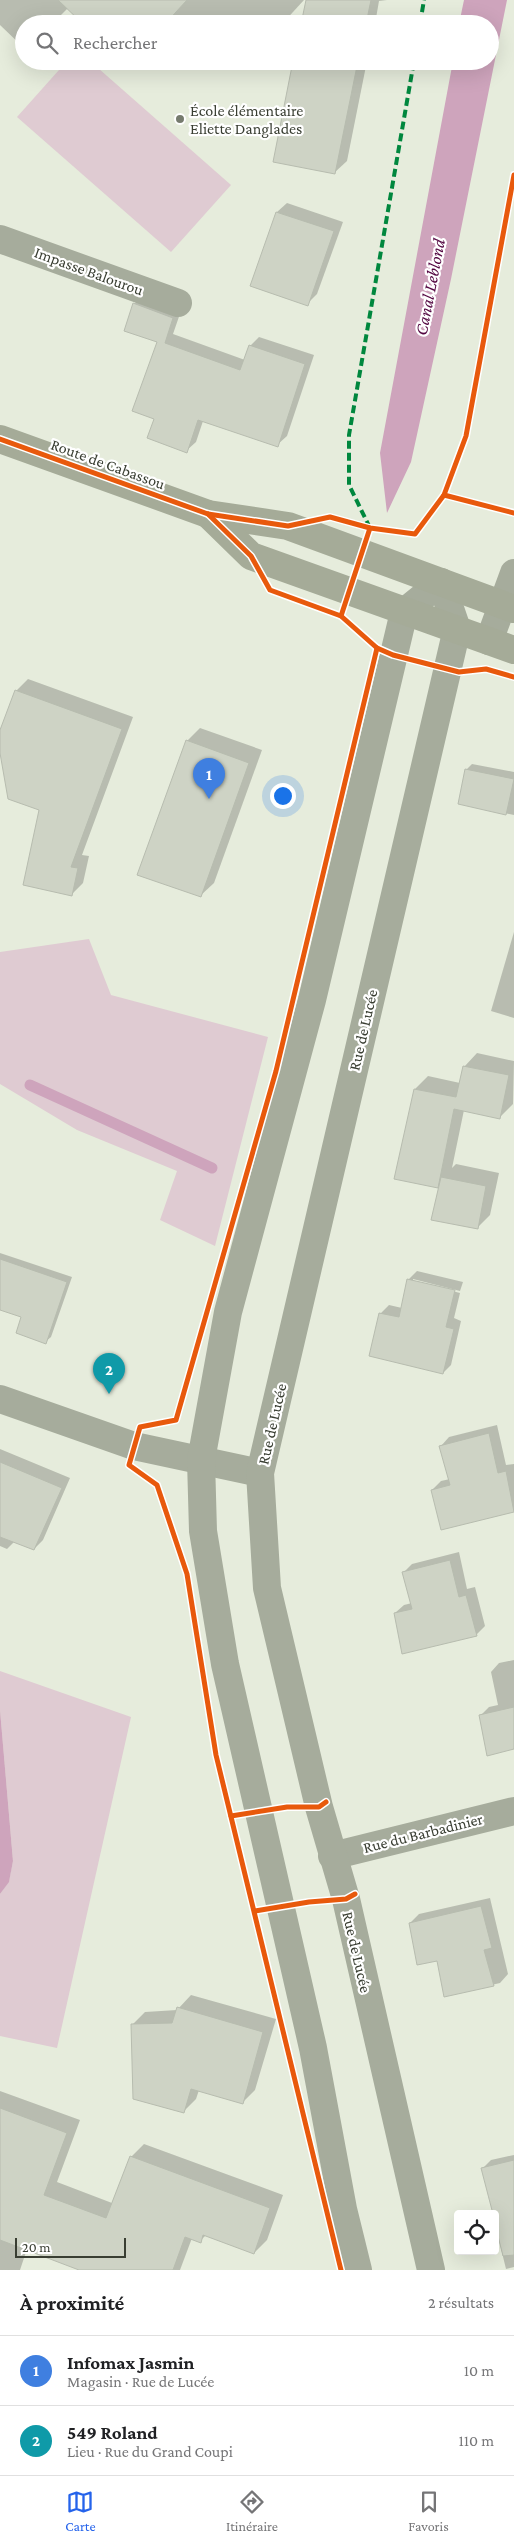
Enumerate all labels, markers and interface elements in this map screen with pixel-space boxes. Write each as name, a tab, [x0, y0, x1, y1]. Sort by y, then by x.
search box	[15, 15, 499, 70]
icon: search	[33, 29, 61, 57]
text: Rechercher	[73, 32, 157, 53]
place label: École élémentaire Eliette Danglades	[190, 102, 303, 138]
marker: École élémentaire Eliette Danglades	[174, 113, 186, 125]
water label: Canal Leblond	[411, 237, 449, 337]
street label: Impasse Balourou	[32, 243, 146, 300]
street label: Route de Cabassou	[49, 435, 168, 493]
pin: 1	[193, 758, 225, 799]
your location	[270, 783, 296, 809]
street label: Rue de Lucée	[345, 988, 381, 1072]
pin: 2	[93, 1353, 125, 1394]
street label: Rue de Lucée	[254, 1382, 290, 1466]
street label: Rue du Barbadinier	[361, 1810, 485, 1856]
street label: Rue de Lucée	[339, 1910, 375, 1994]
map controls	[454, 2210, 499, 2255]
button: locate	[454, 2210, 499, 2255]
scale bar	[15, 2235, 126, 2258]
text: 20 m	[22, 2239, 50, 2255]
text: À proximité	[20, 2291, 124, 2315]
text: 2 résultats	[428, 2294, 494, 2311]
text: Infomax Jasmin	[67, 2352, 195, 2373]
text: 1	[33, 2362, 39, 2379]
text: 10 m	[464, 2362, 494, 2379]
text: Magasin · Rue de Lucée	[67, 2373, 214, 2390]
text: 549 Roland	[67, 2422, 158, 2443]
text: 2	[32, 2432, 40, 2449]
text: 110 m	[458, 2432, 494, 2449]
text: Lieu · Rue du Grand Coupi	[67, 2443, 233, 2460]
tab: Carte	[65, 2488, 96, 2534]
tab: Itinéraire	[226, 2488, 278, 2534]
tab: Favoris	[408, 2488, 449, 2534]

